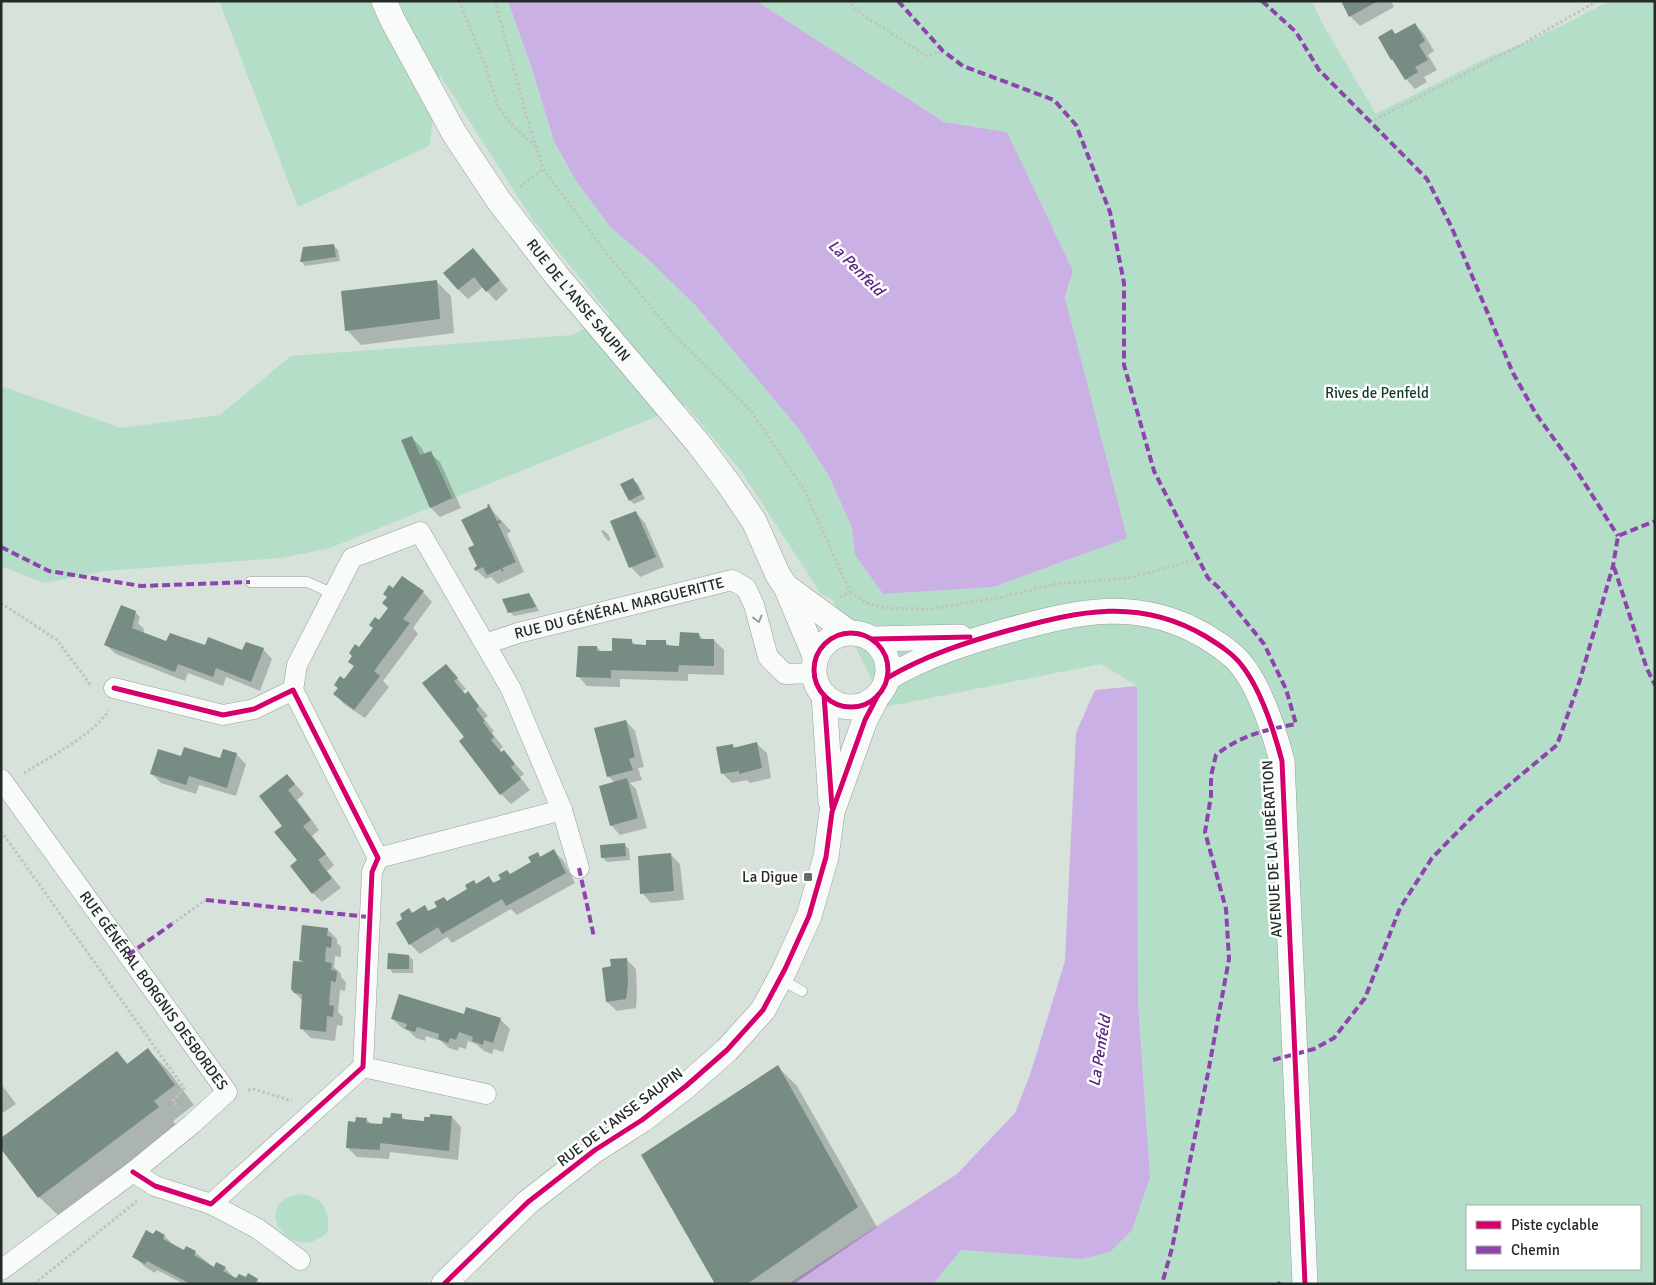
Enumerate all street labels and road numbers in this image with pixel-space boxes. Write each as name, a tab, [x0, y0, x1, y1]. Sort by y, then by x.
street label: RUE DE L'ANSE SAUPIN	[523, 235, 634, 365]
street label: RUE DU GÉNÉRAL MARGUERITTE	[513, 573, 726, 643]
street label: AVENUE DE LA LIBÉRATION	[1257, 760, 1286, 938]
street label: RUE GÉNÉRAL BORGNIS DESBORDES	[76, 888, 232, 1094]
street label: RUE DE L'ANSE SAUPIN	[554, 1064, 686, 1170]

